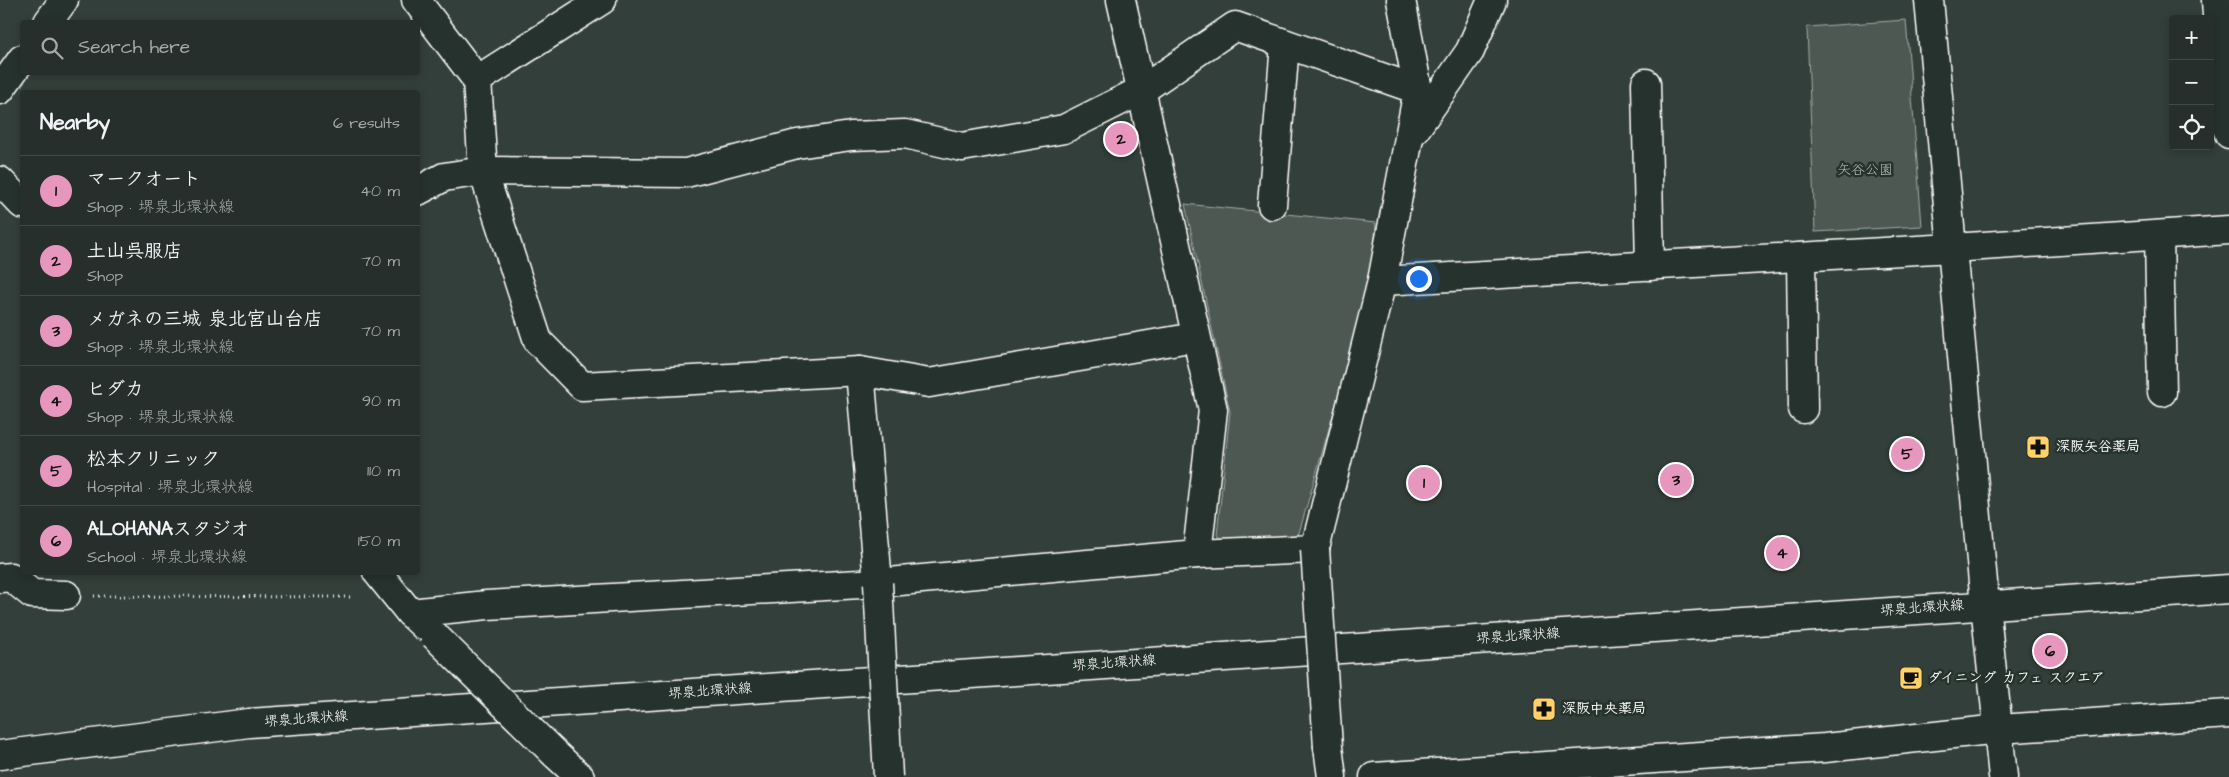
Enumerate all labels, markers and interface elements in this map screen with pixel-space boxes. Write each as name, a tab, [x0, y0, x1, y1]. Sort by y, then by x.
map controls	[2169, 15, 2214, 150]
button: +	[2169, 15, 2214, 60]
search box	[20, 20, 420, 75]
icon: search	[38, 34, 66, 62]
text: Search here	[78, 34, 190, 61]
button: −	[2169, 60, 2214, 105]
button: locate	[2169, 105, 2214, 150]
text: Nearby	[40, 108, 110, 137]
text: 6 results	[333, 112, 400, 134]
pin: 2	[1105, 120, 1137, 158]
park label: 矢谷公園	[1837, 160, 1893, 180]
text: マークオート	[87, 166, 201, 193]
text: 1	[55, 180, 57, 202]
text: 40 m	[360, 180, 400, 202]
text: Shop · 堺泉北環状線	[87, 196, 234, 218]
text: 土山呉服店	[87, 238, 182, 265]
text: 2	[51, 250, 61, 272]
text: 70 m	[361, 250, 400, 272]
text: Shop	[87, 265, 123, 287]
your location	[1406, 266, 1432, 292]
text: メガネの三城 泉北宮山台店	[87, 306, 323, 333]
text: 3	[52, 320, 60, 342]
text: 70 m	[361, 320, 400, 342]
text: Shop · 堺泉北環状線	[87, 336, 234, 358]
text: ヒダカ	[87, 376, 144, 403]
text: 4	[51, 390, 61, 412]
text: 90 m	[362, 390, 400, 412]
text: Shop · 堺泉北環状線	[87, 406, 234, 428]
pharmacy icon: 深阪矢谷薬局	[2025, 434, 2051, 460]
pin: 5	[1891, 435, 1923, 473]
place label: 深阪矢谷薬局	[2056, 437, 2140, 457]
text: 松本クリニック	[87, 446, 220, 473]
text: 5	[50, 460, 62, 482]
text: 110 m	[367, 460, 400, 482]
pin: 3	[1660, 461, 1692, 499]
pin: 1	[1408, 464, 1440, 502]
text: Hospital · 堺泉北環状線	[87, 476, 253, 498]
text: ALOHANAスタジオ	[87, 516, 249, 543]
text: 6	[51, 530, 61, 552]
text: 150 m	[358, 530, 400, 552]
pin: 4	[1766, 534, 1798, 572]
text: School · 堺泉北環状線	[87, 546, 247, 568]
street label: 堺泉北環状線	[1879, 595, 1965, 621]
street label: 堺泉北環状線	[1475, 623, 1561, 649]
pin: 6	[2034, 632, 2066, 670]
street label: 堺泉北環状線	[1071, 650, 1157, 676]
cafe icon: ダイニング カフェ スクエア	[1898, 665, 1924, 691]
place label: ダイニング カフェ スクエア	[1928, 668, 2105, 688]
street label: 堺泉北環状線	[667, 678, 753, 704]
pharmacy icon: 深阪中央薬局	[1531, 696, 1557, 722]
place label: 深阪中央薬局	[1562, 699, 1646, 719]
street label: 堺泉北環状線	[263, 706, 349, 732]

